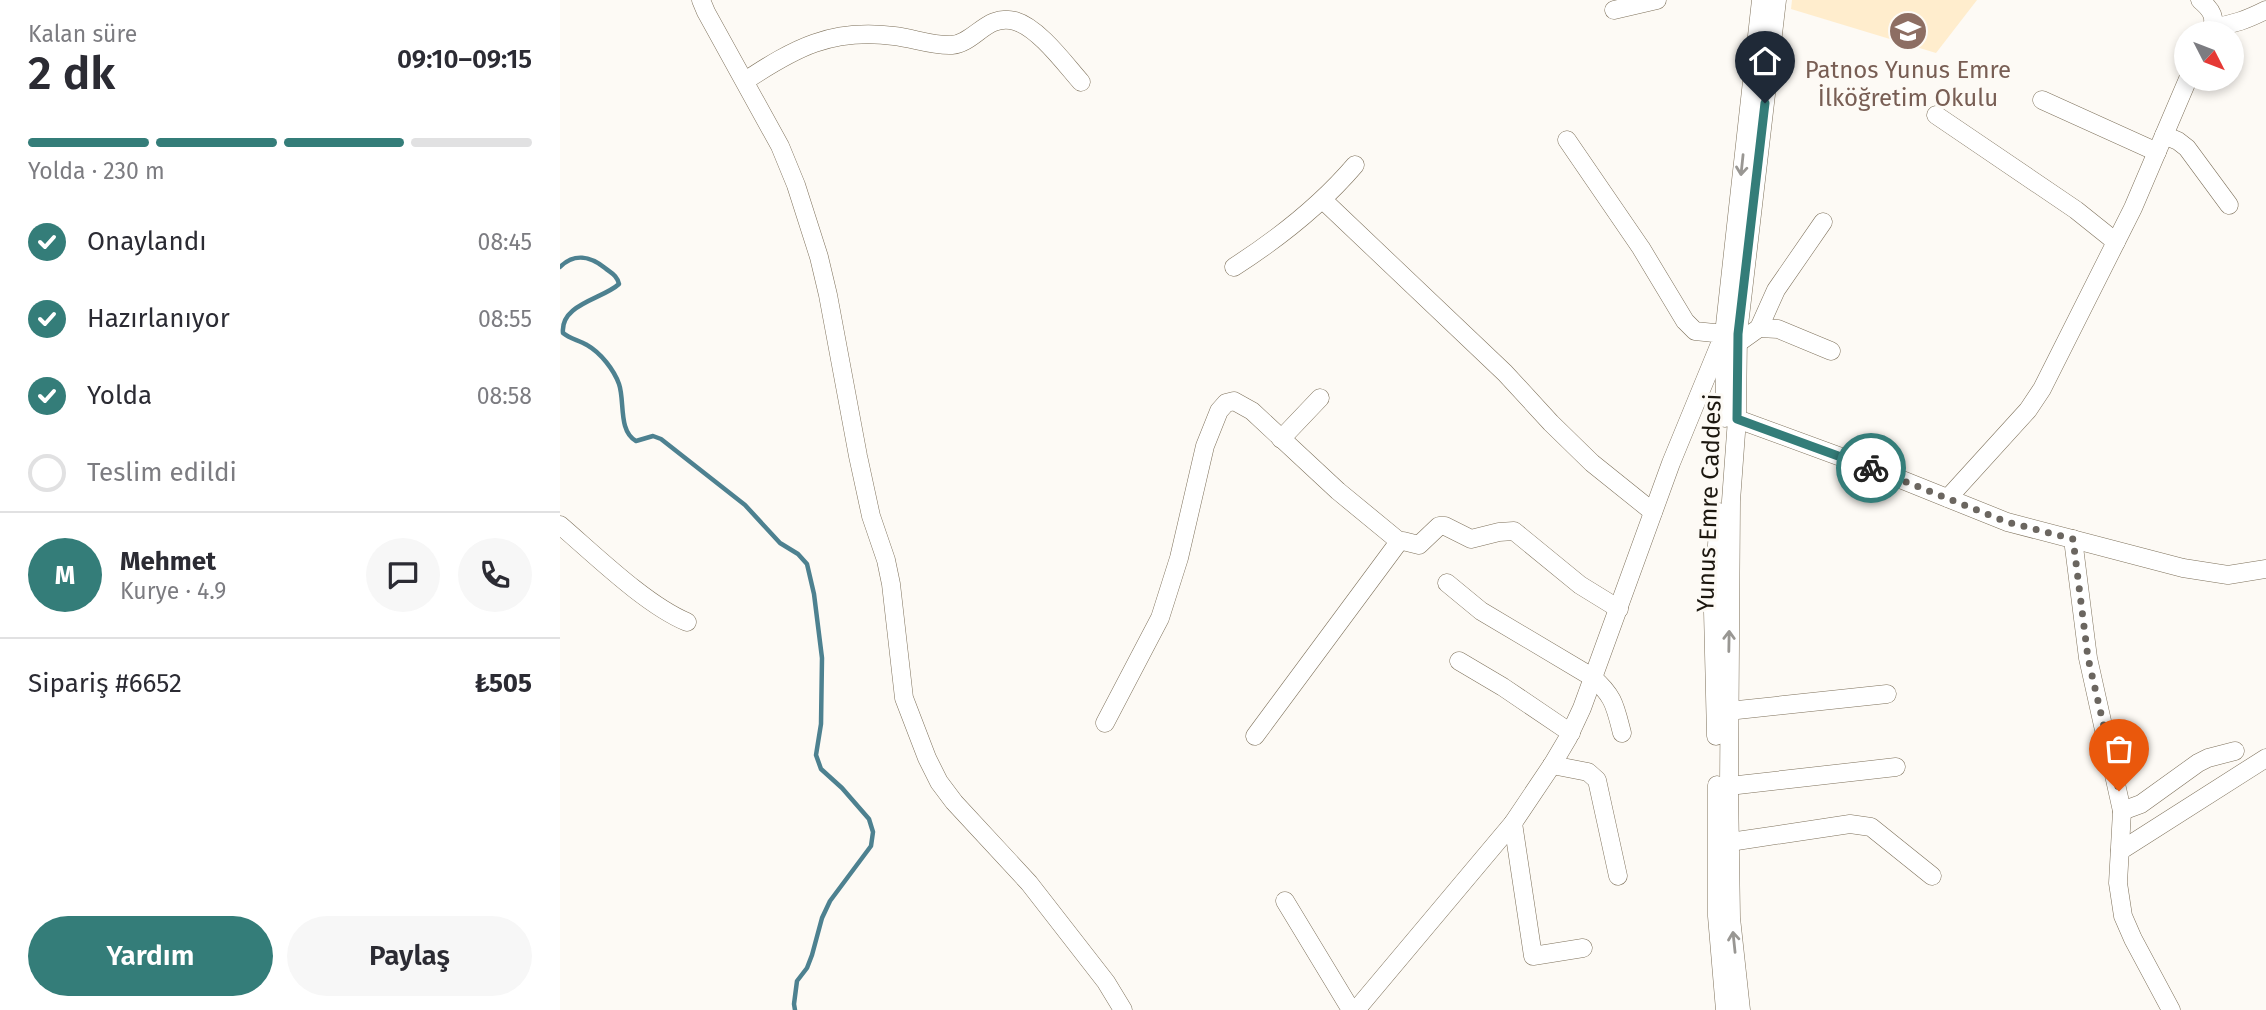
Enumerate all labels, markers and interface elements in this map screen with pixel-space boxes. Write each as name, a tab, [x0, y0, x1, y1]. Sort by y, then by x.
school or university icon: Patnos Yunus Emre İlköğretim Okulu	[1887, 10, 1929, 52]
text: Kalan süre	[28, 20, 137, 48]
north arrow	[2174, 21, 2244, 91]
map controls	[2174, 21, 2244, 91]
pin	[1735, 31, 1795, 103]
icon: home	[1746, 42, 1784, 80]
text: 09:10–09:15	[397, 44, 532, 75]
text: 2 dk	[28, 46, 115, 101]
place label: Patnos Yunus Emre İlköğretim Okulu	[1805, 56, 2011, 112]
one-way arrow	[1736, 153, 1749, 176]
text: Yolda · 230 m	[28, 157, 165, 185]
icon: check	[28, 223, 66, 261]
text: Onaylandı	[87, 226, 207, 257]
text: 08:45	[478, 228, 532, 256]
icon: check	[28, 300, 66, 338]
text: Hazırlanıyor	[87, 303, 230, 334]
text: 08:55	[478, 305, 532, 333]
icon: check	[28, 377, 66, 415]
text: Yolda	[87, 380, 152, 411]
text: 08:58	[477, 382, 532, 410]
street label: Yunus Emre Caddesi	[1691, 393, 1727, 613]
courier	[1836, 433, 1906, 503]
icon: bike	[1852, 449, 1890, 487]
text: Teslim edildi	[87, 457, 237, 488]
button: chat	[366, 538, 440, 612]
button: phone	[458, 538, 532, 612]
text: Mehmet	[120, 546, 216, 577]
text: M	[55, 560, 75, 591]
text: Kurye · 4.9	[120, 577, 226, 605]
one-way arrow	[1722, 630, 1736, 653]
text: Sipariş #6652	[28, 668, 182, 699]
text: ₺505	[475, 668, 532, 699]
pin	[2089, 719, 2149, 791]
icon: bag	[2100, 730, 2138, 768]
button: Yardım	[28, 916, 273, 996]
button: Paylaş	[287, 916, 532, 996]
one-way arrow	[1727, 931, 1740, 954]

